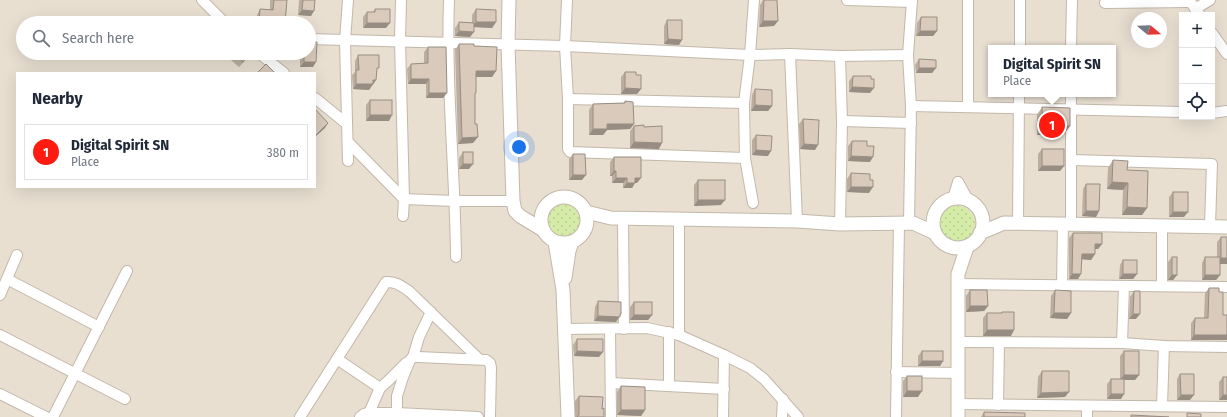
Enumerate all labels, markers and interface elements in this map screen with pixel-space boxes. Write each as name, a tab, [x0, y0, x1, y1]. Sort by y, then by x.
north arrow	[1131, 12, 1167, 48]
map controls	[1179, 12, 1215, 120]
button: +	[1179, 12, 1215, 48]
search box	[16, 16, 316, 60]
icon: search	[30, 27, 52, 49]
text: Search here	[62, 29, 134, 47]
popup	[988, 45, 1116, 97]
button: −	[1179, 48, 1215, 84]
text: Digital Spirit SN	[1003, 55, 1101, 73]
text: Place	[1003, 73, 1031, 88]
button: locate	[1179, 84, 1215, 120]
text: Nearby	[32, 88, 83, 109]
pin: 1	[1039, 110, 1065, 140]
text: Digital Spirit SN	[71, 136, 169, 154]
your location	[509, 137, 529, 157]
text: 1	[43, 145, 49, 160]
text: 380 m	[267, 145, 299, 160]
text: Place	[71, 154, 99, 169]

